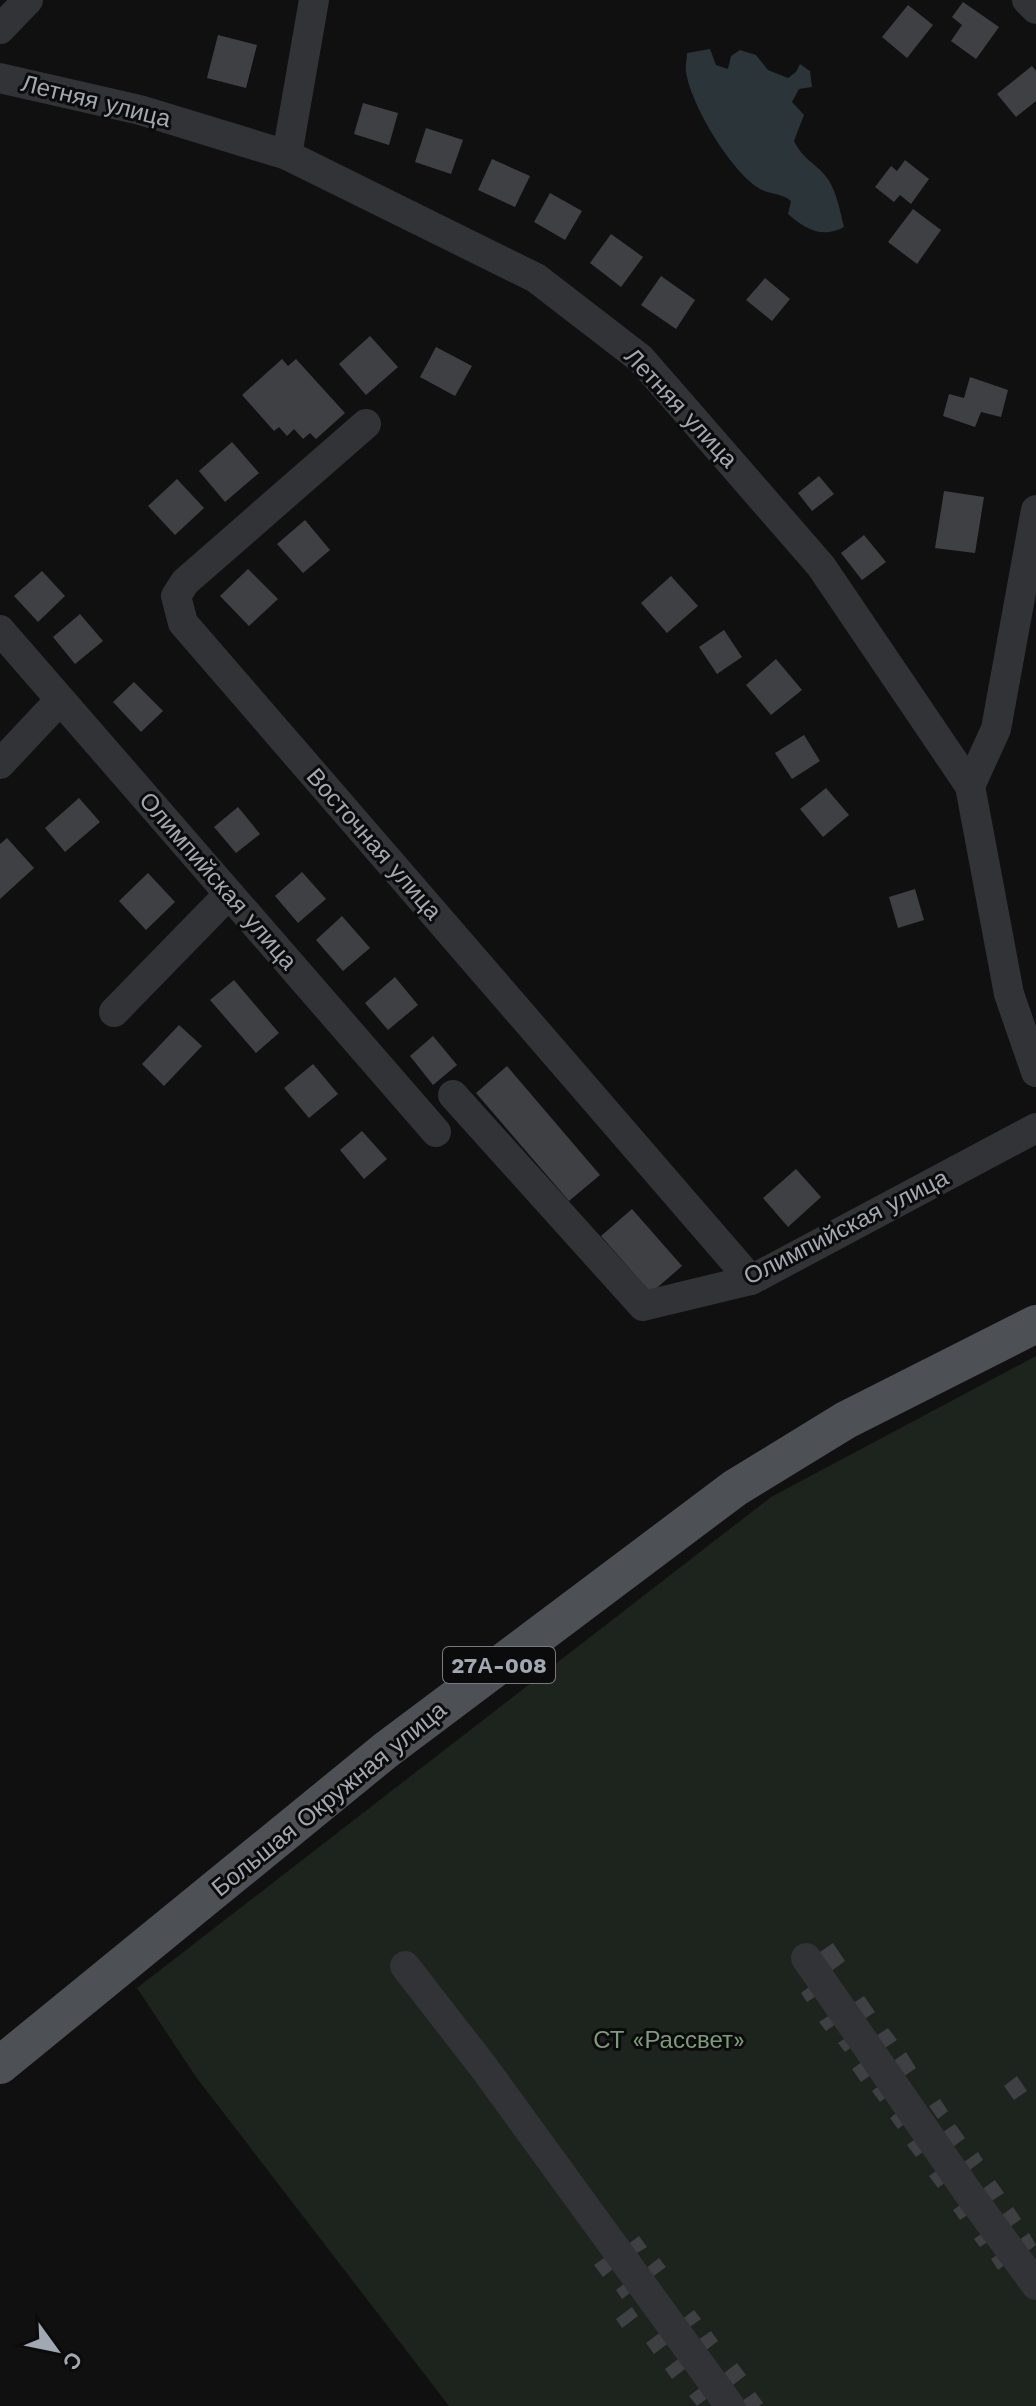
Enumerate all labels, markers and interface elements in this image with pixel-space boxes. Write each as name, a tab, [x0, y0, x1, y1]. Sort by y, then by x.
street label: Летняя улица	[19, 69, 174, 133]
street label: Летняя улица	[619, 343, 744, 474]
street label: Восточная улица	[301, 763, 448, 926]
street label: Олимпийская улица	[133, 787, 303, 976]
street label: Олимпийская улица	[739, 1163, 953, 1291]
road number: 27А-008	[443, 1647, 555, 1683]
street label: Большая Окружная улица	[206, 1695, 452, 1902]
park label: СТ «Рассвет»	[593, 2026, 745, 2054]
north arrow	[16, 2310, 96, 2390]
text: С	[57, 2347, 87, 2374]

